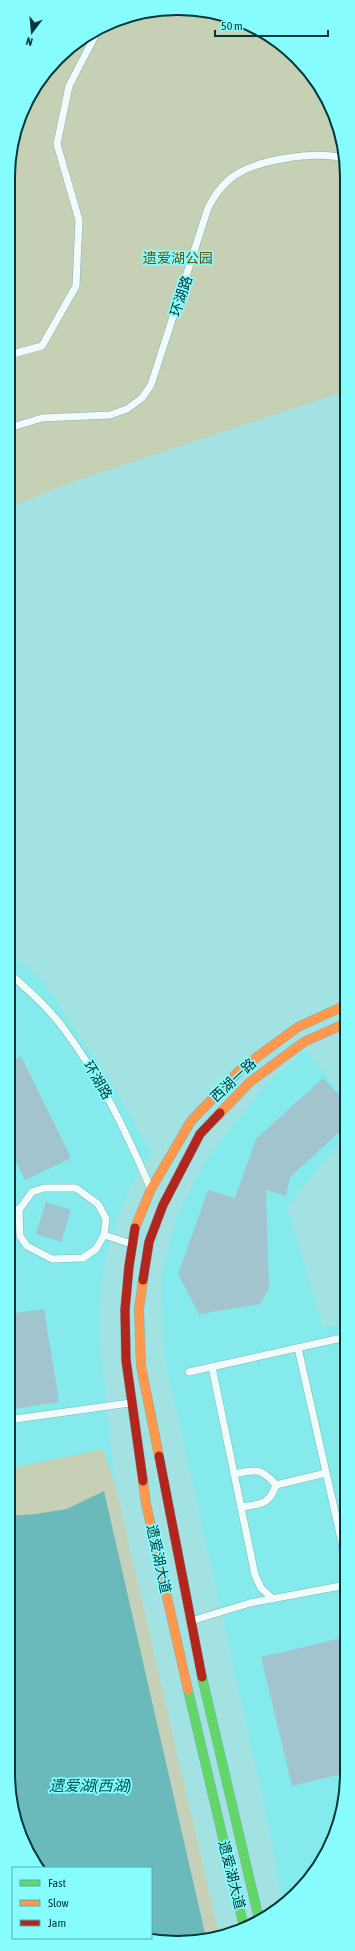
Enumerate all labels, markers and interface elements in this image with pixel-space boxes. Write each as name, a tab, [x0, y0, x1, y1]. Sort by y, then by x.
north arrow	[12, 12, 52, 52]
scale bar	[215, 12, 328, 38]
text: 50 m	[221, 19, 243, 33]
text: N	[24, 35, 34, 48]
park label: 遗爱湖公园	[143, 250, 213, 266]
street label: 环湖路	[167, 274, 195, 318]
street label: 西湖一路	[207, 1055, 259, 1105]
street label: 环湖路	[80, 1058, 116, 1102]
street label: 遗爱湖大道	[144, 1523, 174, 1595]
water label: 遗爱湖(西湖)	[49, 1777, 131, 1794]
street label: 遗爱湖大道	[216, 1839, 248, 1911]
legend	[12, 1867, 152, 1939]
text: Fast	[48, 1876, 66, 1890]
text: Slow	[48, 1896, 69, 1910]
text: Jam	[48, 1916, 66, 1930]

